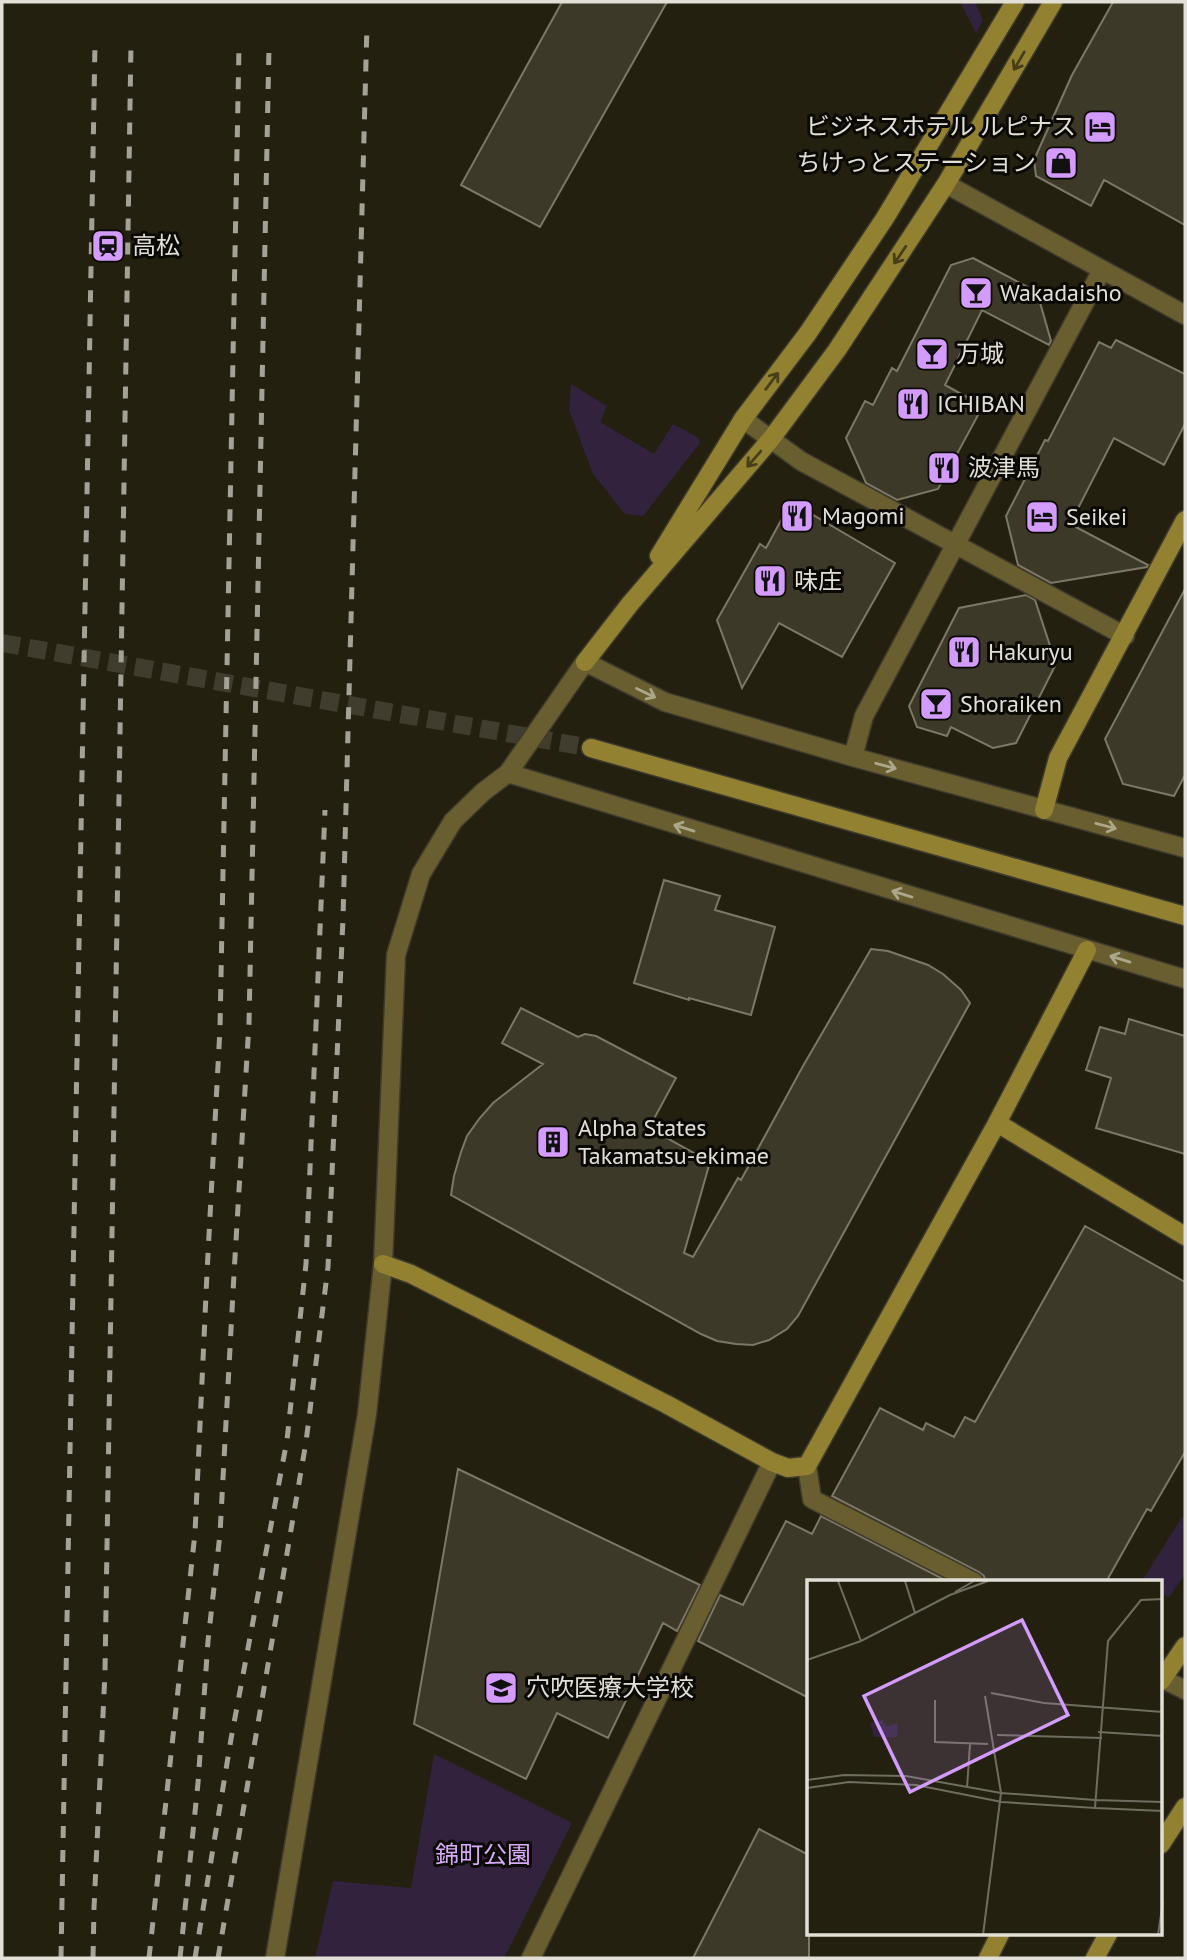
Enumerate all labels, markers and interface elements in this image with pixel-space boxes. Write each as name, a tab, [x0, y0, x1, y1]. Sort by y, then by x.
one-way arrow	[1012, 50, 1026, 70]
hotel icon: ビジネスホテル ルピナス	[1081, 108, 1119, 146]
place label: ビジネスホテル ルピナス	[806, 111, 1076, 142]
shop icon: ちけっとステーション	[1042, 144, 1080, 182]
place label: ちけっとステーション	[796, 147, 1036, 178]
station icon: 高松	[89, 227, 127, 265]
place label: 高松	[132, 230, 180, 261]
one-way arrow	[893, 245, 908, 264]
bar icon: Wakadaisho	[957, 274, 995, 312]
place label: Wakadaisho	[1000, 277, 1122, 308]
bar icon: 万城	[913, 335, 951, 373]
place label: 万城	[956, 338, 1004, 369]
one-way arrow	[765, 372, 779, 391]
restaurant icon: ICHIBAN	[894, 385, 932, 423]
place label: ICHIBAN	[937, 388, 1025, 419]
restaurant icon: 波津馬	[925, 449, 963, 487]
one-way arrow	[746, 450, 762, 468]
place label: 波津馬	[968, 452, 1040, 483]
restaurant icon: Magomi	[778, 497, 816, 535]
hotel icon: Seikei	[1023, 498, 1061, 536]
place label: Magomi	[822, 500, 905, 531]
place label: Seikei	[1066, 501, 1127, 532]
restaurant icon: 味庄	[751, 562, 789, 600]
place label: 味庄	[794, 565, 842, 596]
restaurant icon: Hakuryu	[945, 633, 983, 671]
place label: Hakuryu	[988, 636, 1073, 667]
bar icon: Shoraiken	[917, 685, 955, 723]
one-way arrow	[635, 686, 656, 700]
place label: Shoraiken	[960, 688, 1062, 719]
one-way arrow	[875, 761, 897, 774]
one-way arrow	[674, 820, 696, 833]
one-way arrow	[1095, 821, 1117, 834]
one-way arrow	[891, 886, 913, 899]
one-way arrow	[1109, 952, 1131, 965]
place label: Alpha States Takamatsu-ekimae	[578, 1112, 769, 1171]
building icon: Alpha States Takamatsu-ekimae	[534, 1123, 572, 1161]
inset map	[807, 1580, 1162, 1936]
school or university icon: 穴吹医療大学校	[482, 1669, 520, 1707]
place label: 穴吹医療大学校	[526, 1672, 694, 1703]
park label: 錦町公園	[435, 1839, 531, 1870]

